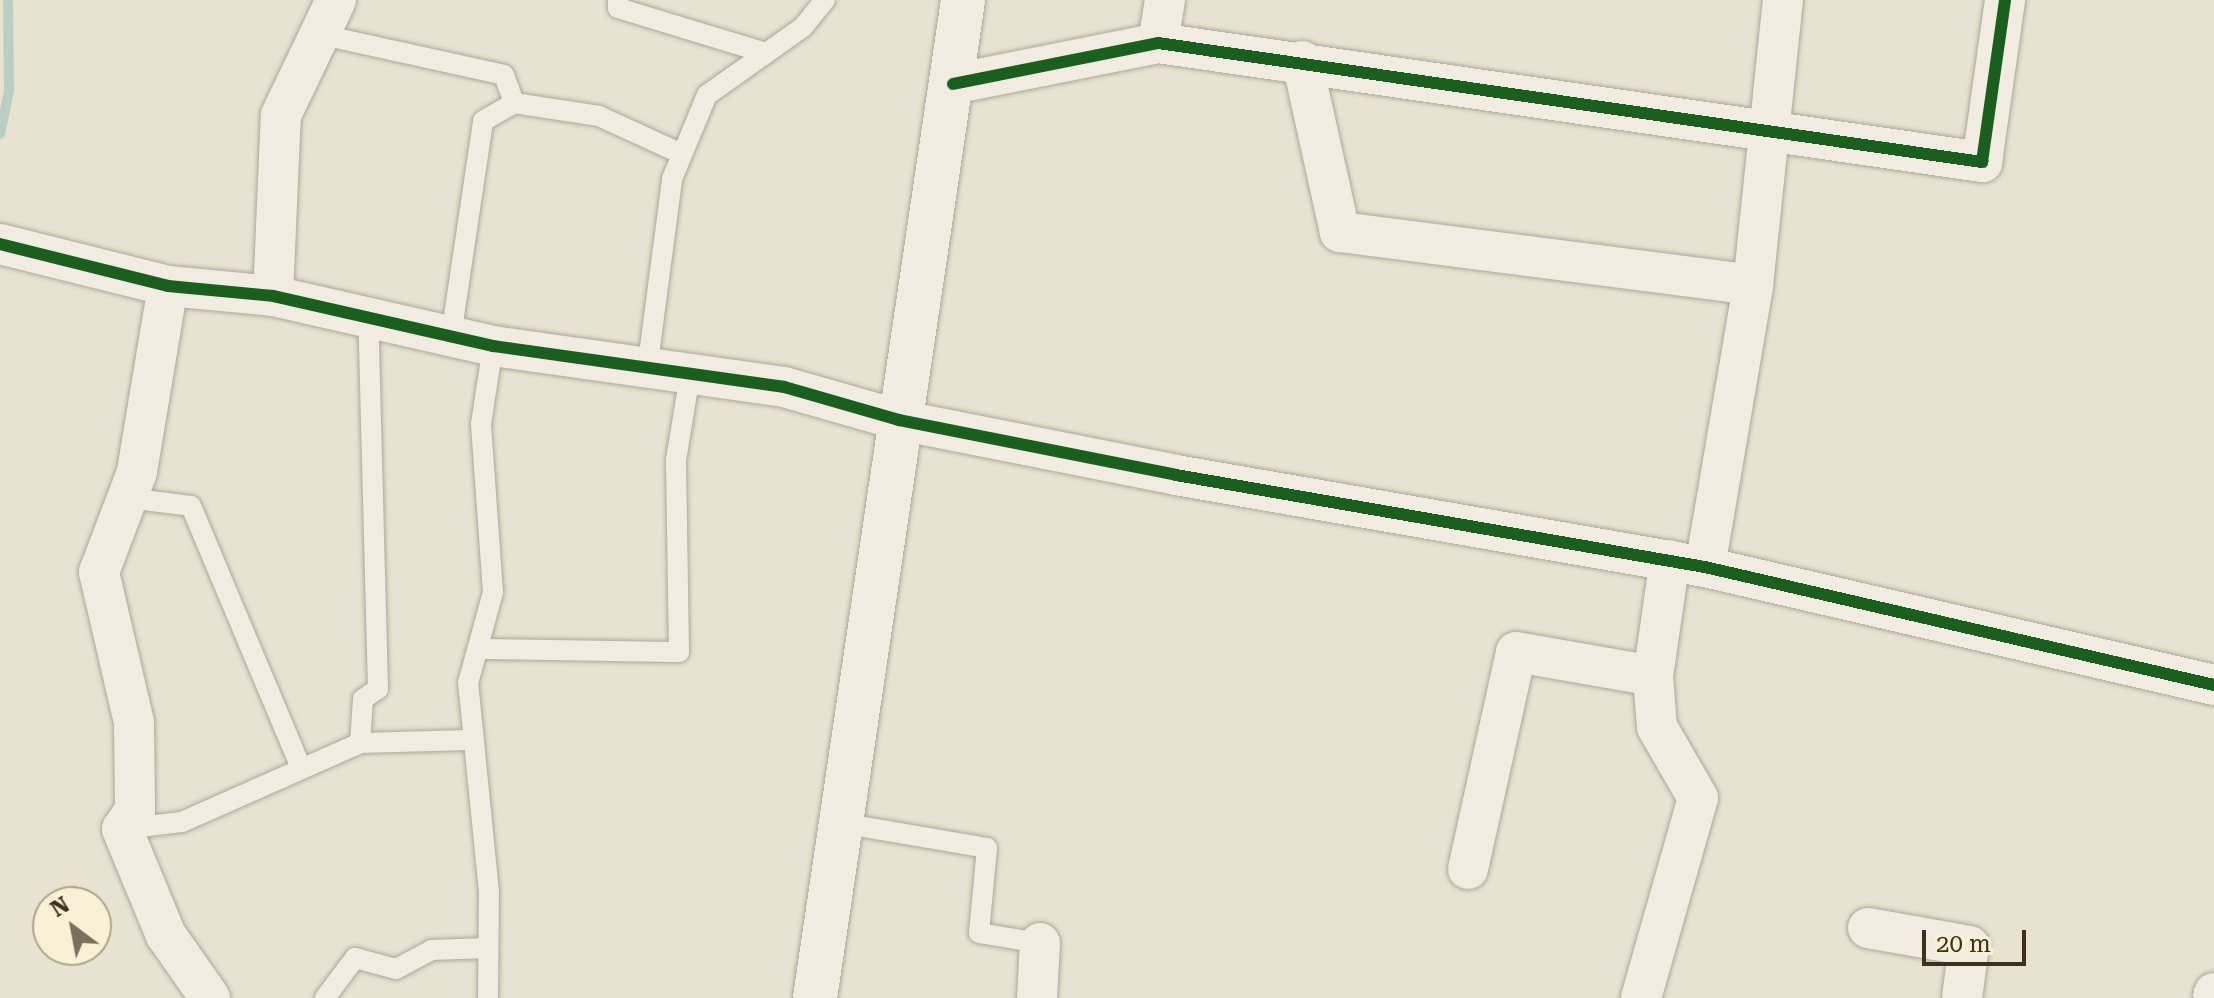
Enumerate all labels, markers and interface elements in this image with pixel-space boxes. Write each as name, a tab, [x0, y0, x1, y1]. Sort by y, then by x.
north arrow	[32, 886, 112, 966]
text: N	[46, 892, 74, 922]
scale bar	[1926, 914, 2030, 964]
text: 20 m	[1936, 930, 1991, 958]

